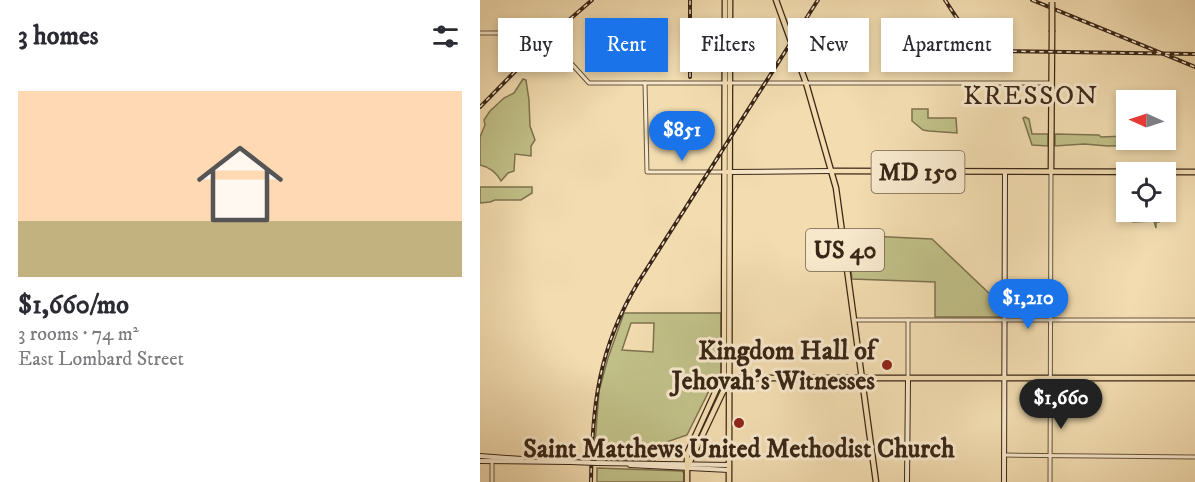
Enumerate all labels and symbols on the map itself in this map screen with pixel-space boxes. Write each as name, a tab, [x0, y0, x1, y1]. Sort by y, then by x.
district label: KRESSON	[963, 79, 1099, 113]
north arrow	[1116, 90, 1176, 150]
pin: $851	[646, 111, 718, 162]
road number: MD 150	[872, 151, 964, 193]
road number: US 40	[806, 229, 884, 271]
pin: $1,210	[979, 279, 1077, 330]
place label: Kingdom Hall of Jehovah's Witnesses	[669, 335, 880, 398]
marker: Kingdom Hall of Jehovah's Witnesses	[880, 358, 894, 372]
pin: $1,660	[1012, 379, 1110, 430]
marker: Saint Matthews United Methodist Church	[732, 416, 746, 430]
place label: Saint Matthews United Methodist Church	[523, 433, 955, 466]

